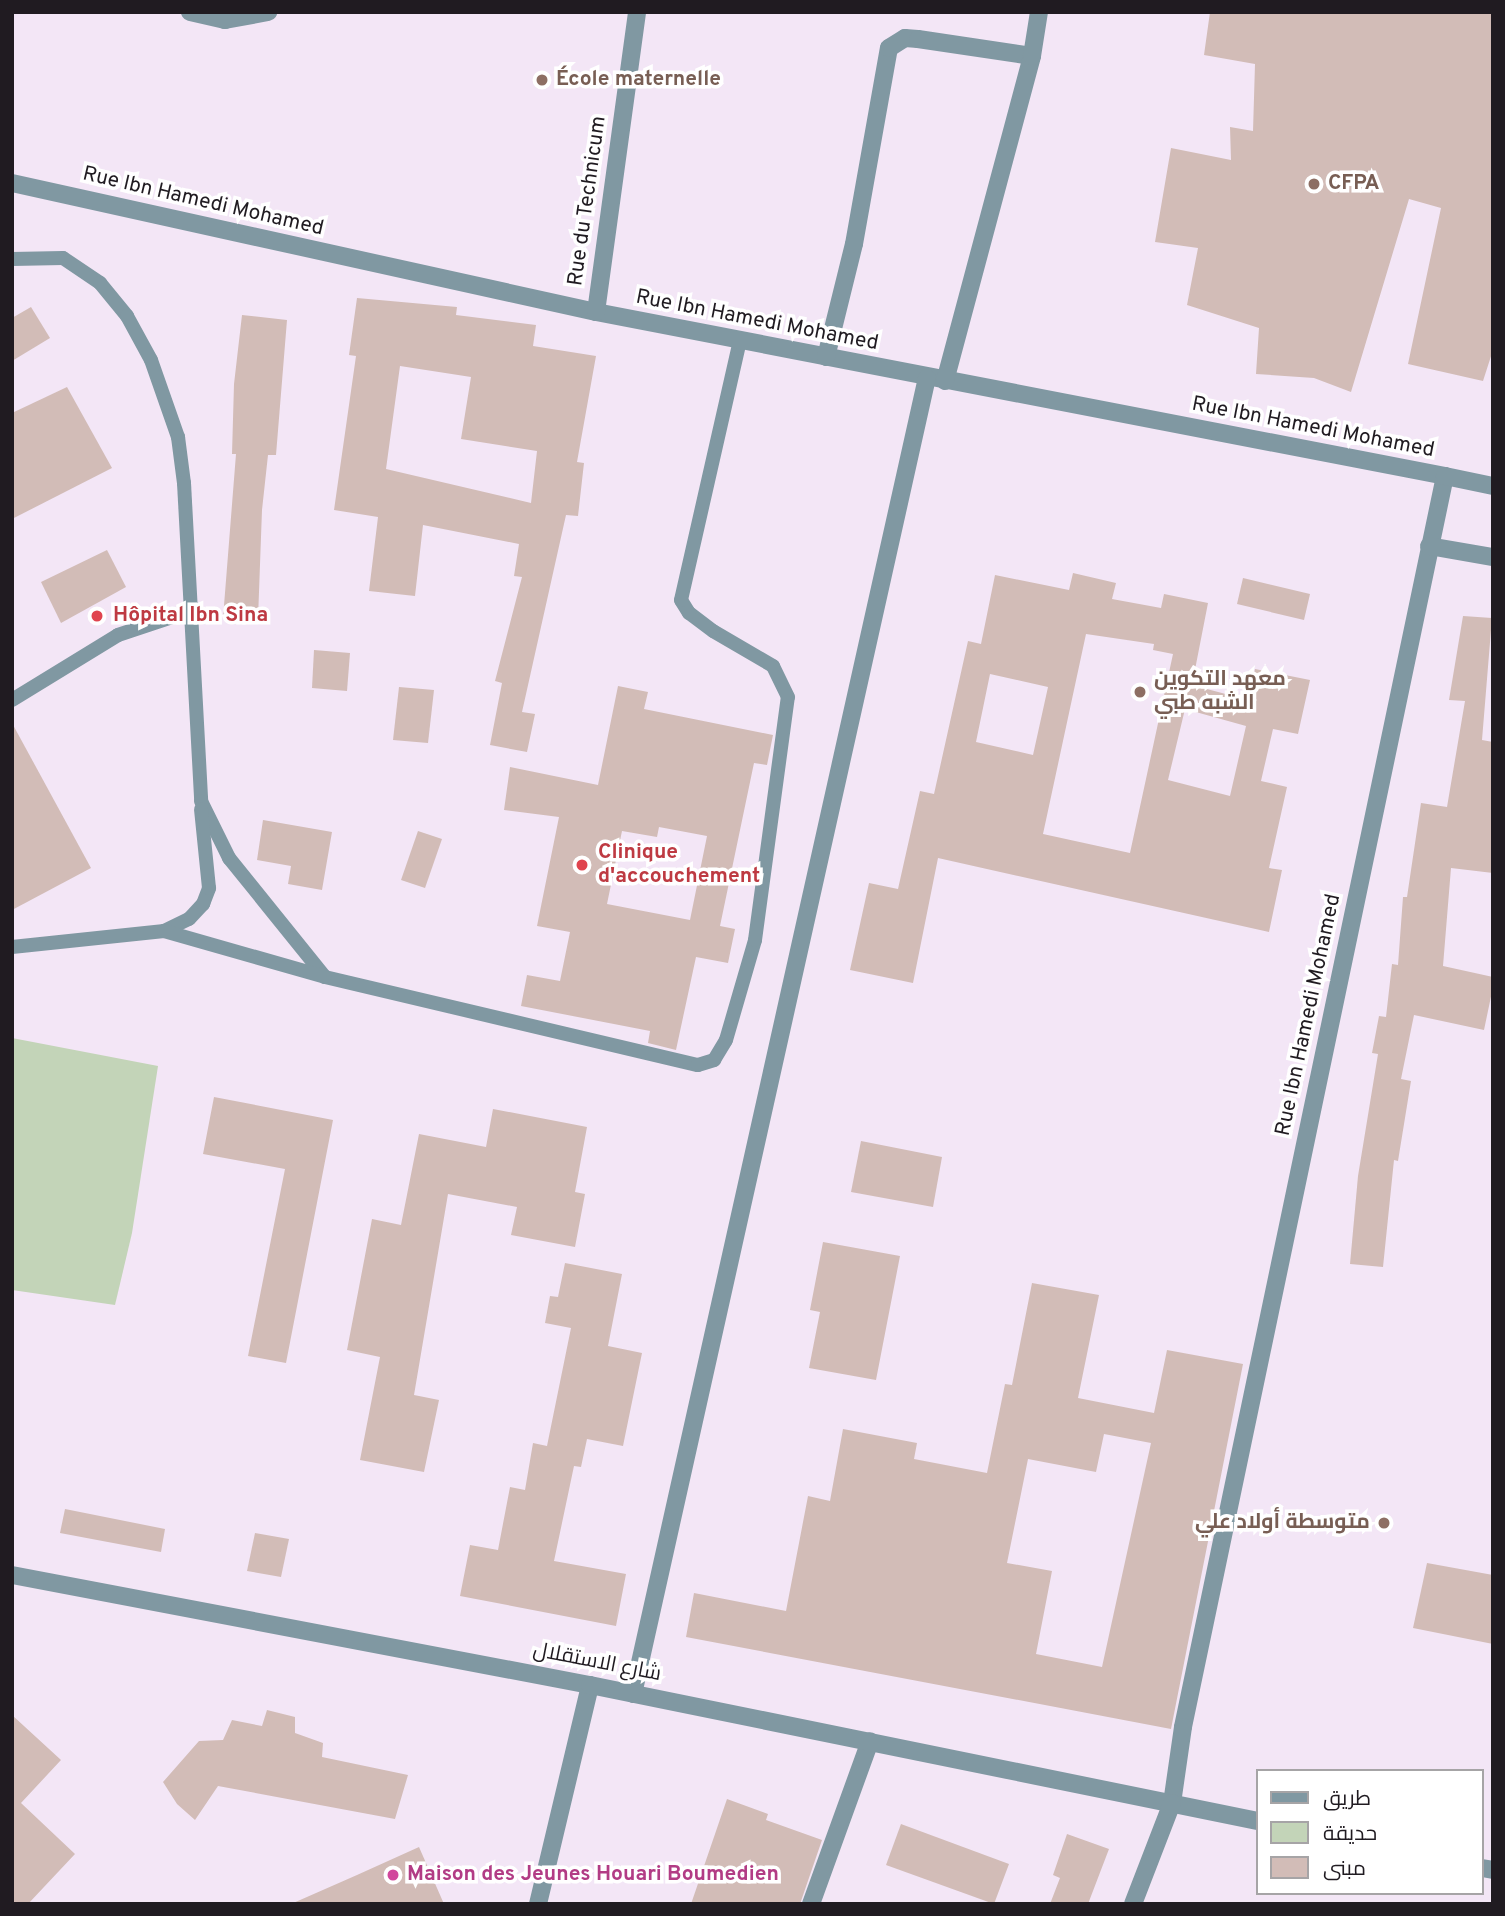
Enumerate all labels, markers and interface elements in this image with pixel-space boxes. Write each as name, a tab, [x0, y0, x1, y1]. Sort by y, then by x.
place label: École maternelle	[556, 67, 721, 93]
marker: École maternelle	[534, 72, 550, 88]
street label: Rue du Technicum	[564, 114, 612, 288]
street label: Rue Ibn Hamedi Mohamed	[80, 162, 326, 242]
place label: CFPA	[1328, 171, 1380, 197]
marker: CFPA	[1306, 176, 1322, 192]
street label: Rue Ibn Hamedi Mohamed	[634, 285, 880, 357]
street label: Rue Ibn Hamedi Mohamed	[1190, 392, 1436, 464]
place label: Hôpital Ibn Sina	[113, 603, 268, 629]
marker: Hôpital Ibn Sina	[87, 606, 107, 626]
place label: معهد التكوين الشبه طبي	[1154, 667, 1286, 717]
marker: معهد التكوين الشبه طبي	[1132, 684, 1148, 700]
place label: Clinique d'accouchement	[598, 840, 760, 890]
marker: Clinique d'accouchement	[572, 855, 592, 875]
street label: Rue Ibn Hamedi Mohamed	[1271, 892, 1347, 1138]
place label: متوسطة أولاد علي	[1195, 1510, 1370, 1536]
marker: متوسطة أولاد علي	[1376, 1515, 1392, 1531]
street label: شارع الاستقلال	[531, 1638, 663, 1688]
legend	[1256, 1769, 1484, 1895]
text: طريق	[1323, 1786, 1371, 1813]
text: حديقة	[1323, 1821, 1377, 1848]
text: مبنى	[1323, 1856, 1366, 1883]
place label: Maison des Jeunes Houari Boumedien	[407, 1862, 779, 1888]
marker: Maison des Jeunes Houari Boumedien	[385, 1867, 401, 1883]

